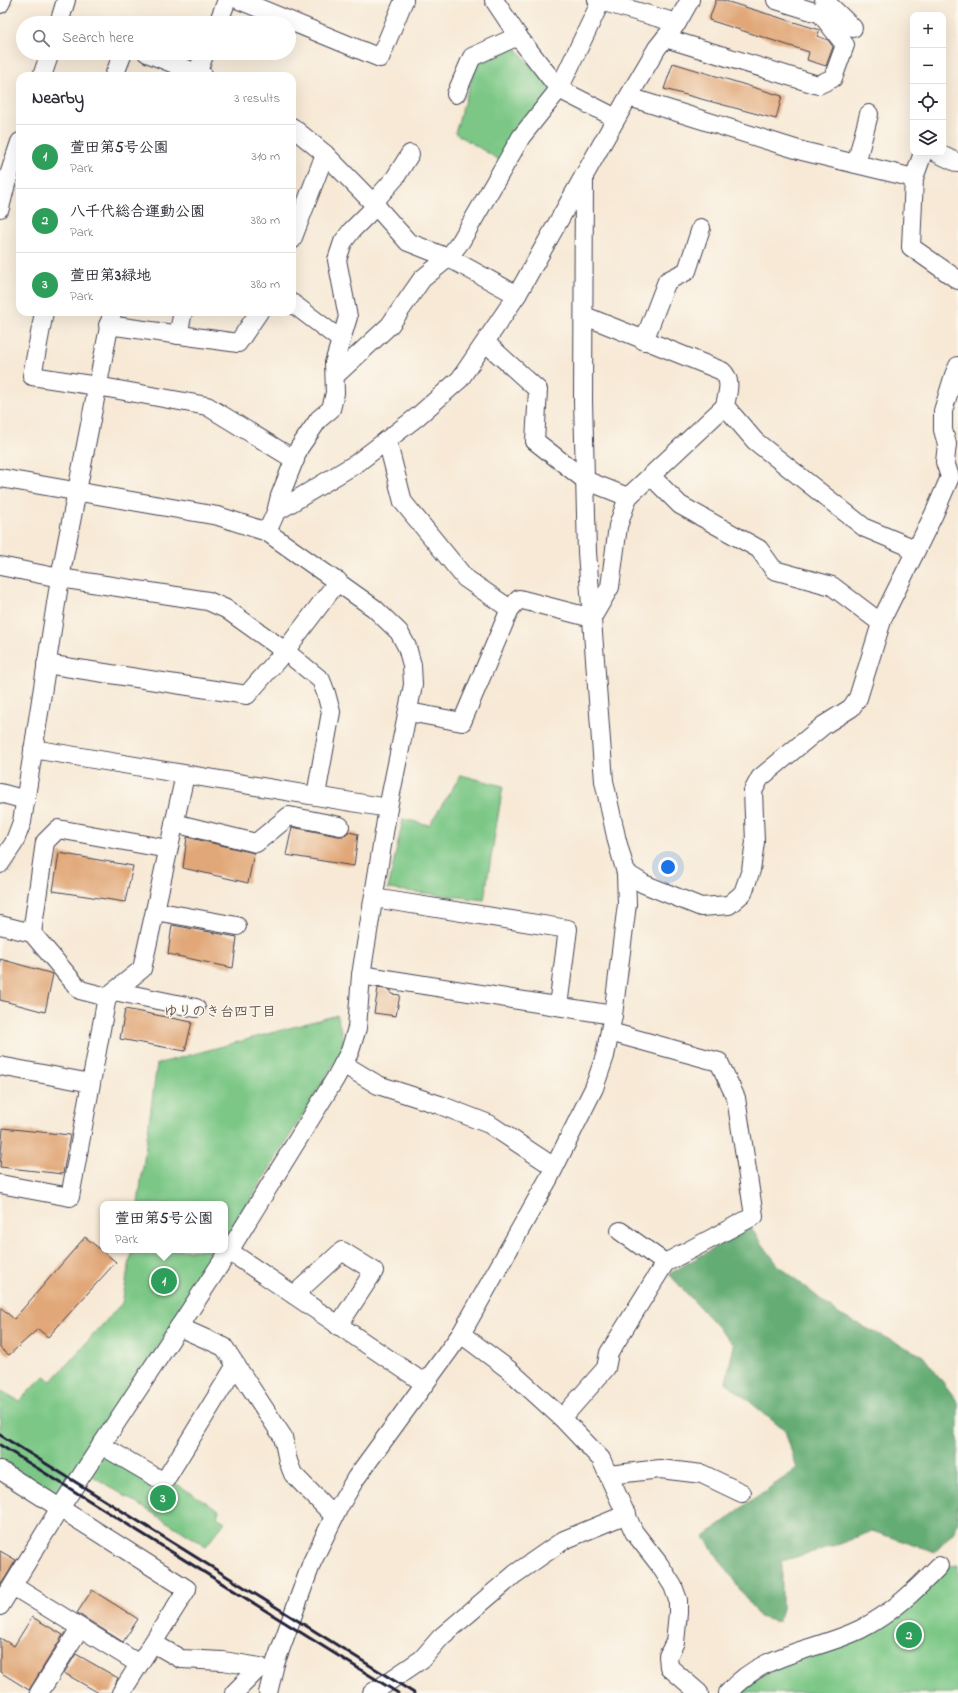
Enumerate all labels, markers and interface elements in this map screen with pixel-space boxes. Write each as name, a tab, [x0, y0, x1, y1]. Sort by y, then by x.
map controls	[910, 12, 946, 156]
button: +	[910, 12, 946, 48]
search box	[16, 16, 296, 60]
icon: search	[30, 27, 52, 49]
text: Search here	[62, 27, 134, 49]
button: −	[910, 48, 946, 84]
button: locate	[910, 84, 946, 120]
text: Nearby	[32, 86, 84, 111]
text: 3 results	[234, 89, 280, 108]
button: layers	[910, 120, 946, 156]
text: 萱田第5号公園	[70, 137, 169, 159]
text: 1	[43, 147, 47, 166]
text: 310 m	[252, 147, 280, 166]
text: Park	[70, 159, 94, 178]
text: 八千代総合運動公園	[70, 201, 205, 223]
text: 2	[42, 211, 48, 230]
text: 380 m	[251, 211, 280, 230]
text: Park	[70, 223, 94, 242]
text: 萱田第3緑地	[70, 265, 151, 287]
text: 3	[42, 275, 48, 294]
text: 380 m	[251, 275, 280, 294]
text: Park	[70, 287, 94, 306]
your location	[658, 857, 678, 877]
district label: ゆりのき台四丁目	[164, 1002, 276, 1023]
popup	[100, 1201, 228, 1253]
text: 萱田第5号公園	[115, 1208, 213, 1230]
text: Park	[115, 1230, 138, 1249]
pin: 1	[151, 1266, 177, 1296]
pin: 3	[150, 1483, 176, 1513]
pin: 2	[896, 1620, 922, 1650]

